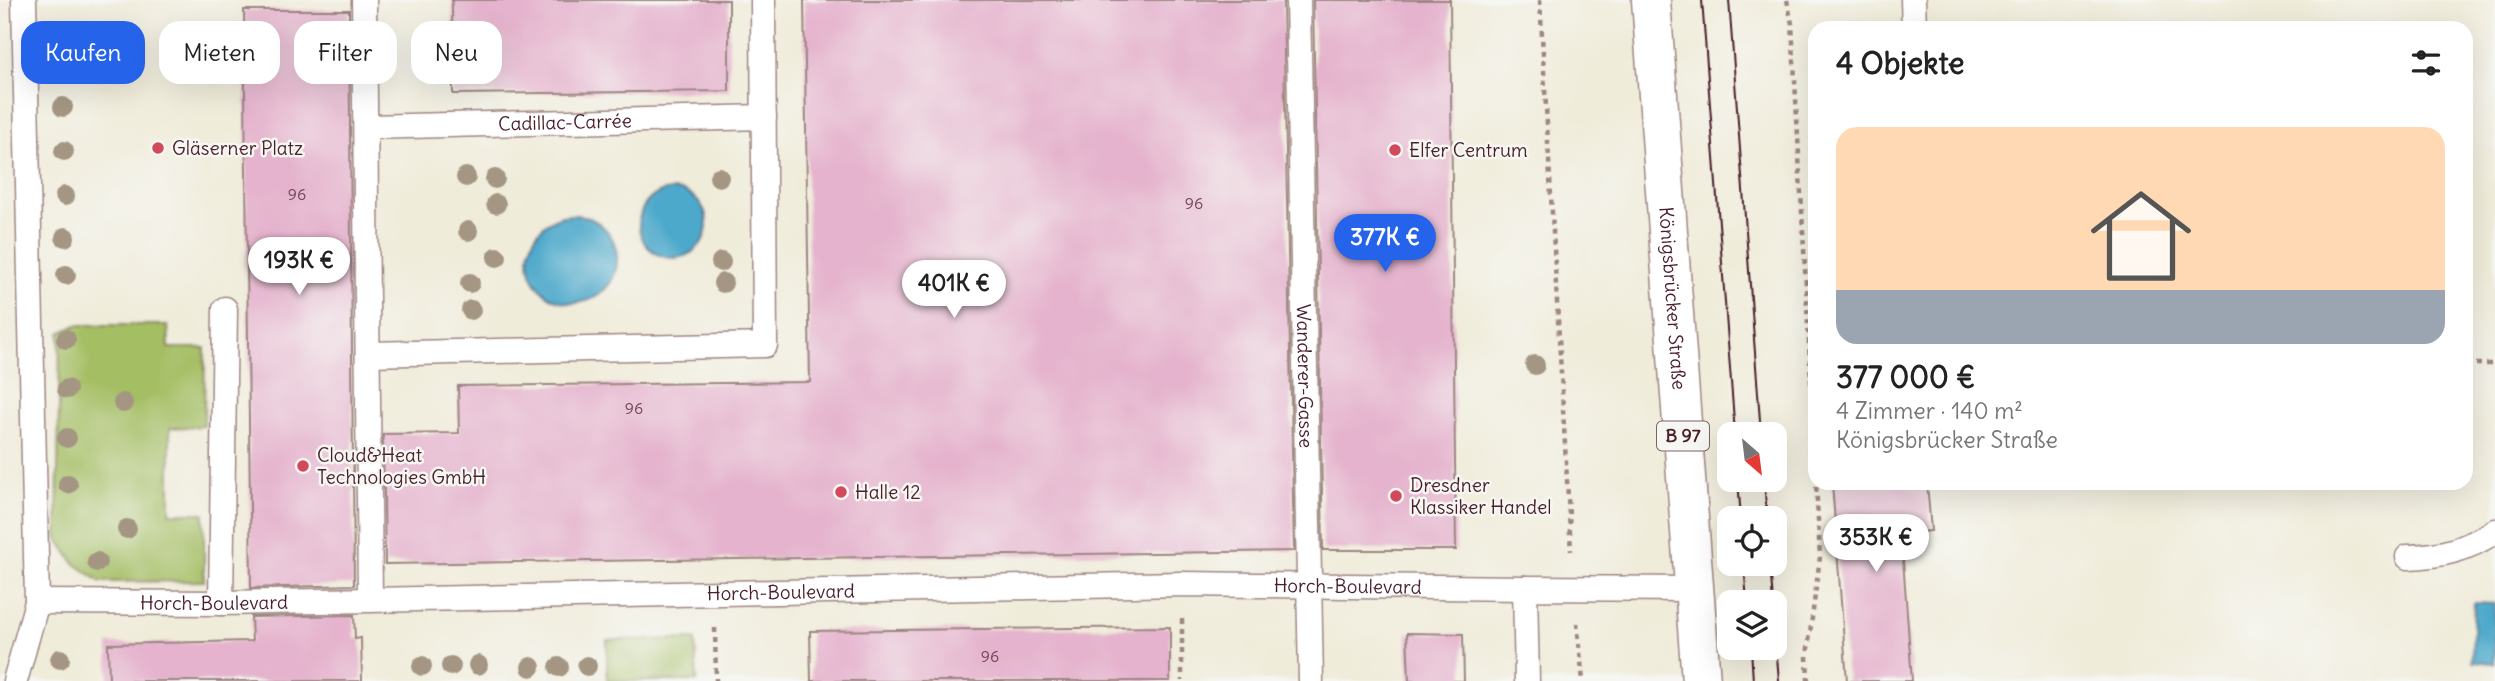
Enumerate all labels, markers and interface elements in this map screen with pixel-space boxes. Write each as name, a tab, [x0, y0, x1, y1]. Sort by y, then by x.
chip: Kaufen	[21, 21, 145, 84]
chip: Mieten	[159, 21, 280, 84]
chip: Filter	[294, 21, 397, 84]
chip: Neu	[411, 21, 502, 84]
text: 4 Objekte	[1836, 44, 1964, 82]
icon: filters	[2407, 44, 2445, 82]
street label: Cadillac-Carrée	[498, 108, 632, 136]
place label: Gläserner Platz	[172, 136, 303, 160]
place label: Elfer Centrum	[1409, 138, 1528, 162]
marker: Gläserner Platz	[150, 140, 166, 156]
marker: Elfer Centrum	[1387, 142, 1403, 158]
icon: home	[2078, 173, 2204, 299]
house number: 96	[288, 184, 306, 204]
house number: 96	[1185, 193, 1203, 213]
street label: Königsbrücker Straße	[1654, 206, 1692, 391]
pin: 377K €	[1328, 215, 1442, 274]
text: 377K €	[1350, 222, 1420, 251]
pin: 193K €	[242, 238, 356, 297]
text: 193K €	[264, 245, 334, 274]
pin: 401K €	[897, 260, 1011, 320]
text: 401K €	[918, 268, 990, 297]
street label: Wanderer-Gasse	[1292, 304, 1319, 448]
text: 377 000 €	[1836, 358, 1975, 396]
text: 4 Zimmer · 140 m²	[1836, 396, 2023, 425]
house number: 96	[625, 398, 643, 418]
road number: B 97	[1657, 422, 1709, 450]
north arrow	[1717, 422, 1787, 492]
map controls	[1717, 422, 1787, 660]
text: Königsbrücker Straße	[1836, 425, 2058, 454]
place label: Cloud&Heat Technologies GmbH	[317, 443, 486, 489]
marker: Cloud&Heat Technologies GmbH	[295, 458, 311, 474]
place label: Dresdner Klassiker Handel	[1410, 473, 1552, 519]
place label: Halle 12	[855, 480, 921, 504]
marker: Halle 12	[833, 484, 849, 500]
marker: Dresdner Klassiker Handel	[1388, 488, 1404, 504]
button: locate	[1717, 506, 1787, 576]
pin: 353K €	[1819, 514, 1933, 574]
text: 353K €	[1839, 522, 1913, 551]
street label: Horch-Boulevard	[1274, 573, 1422, 599]
street label: Horch-Boulevard	[707, 578, 855, 605]
street label: Horch-Boulevard	[140, 590, 288, 615]
button: layers	[1717, 590, 1787, 660]
house number: 96	[981, 646, 999, 666]

